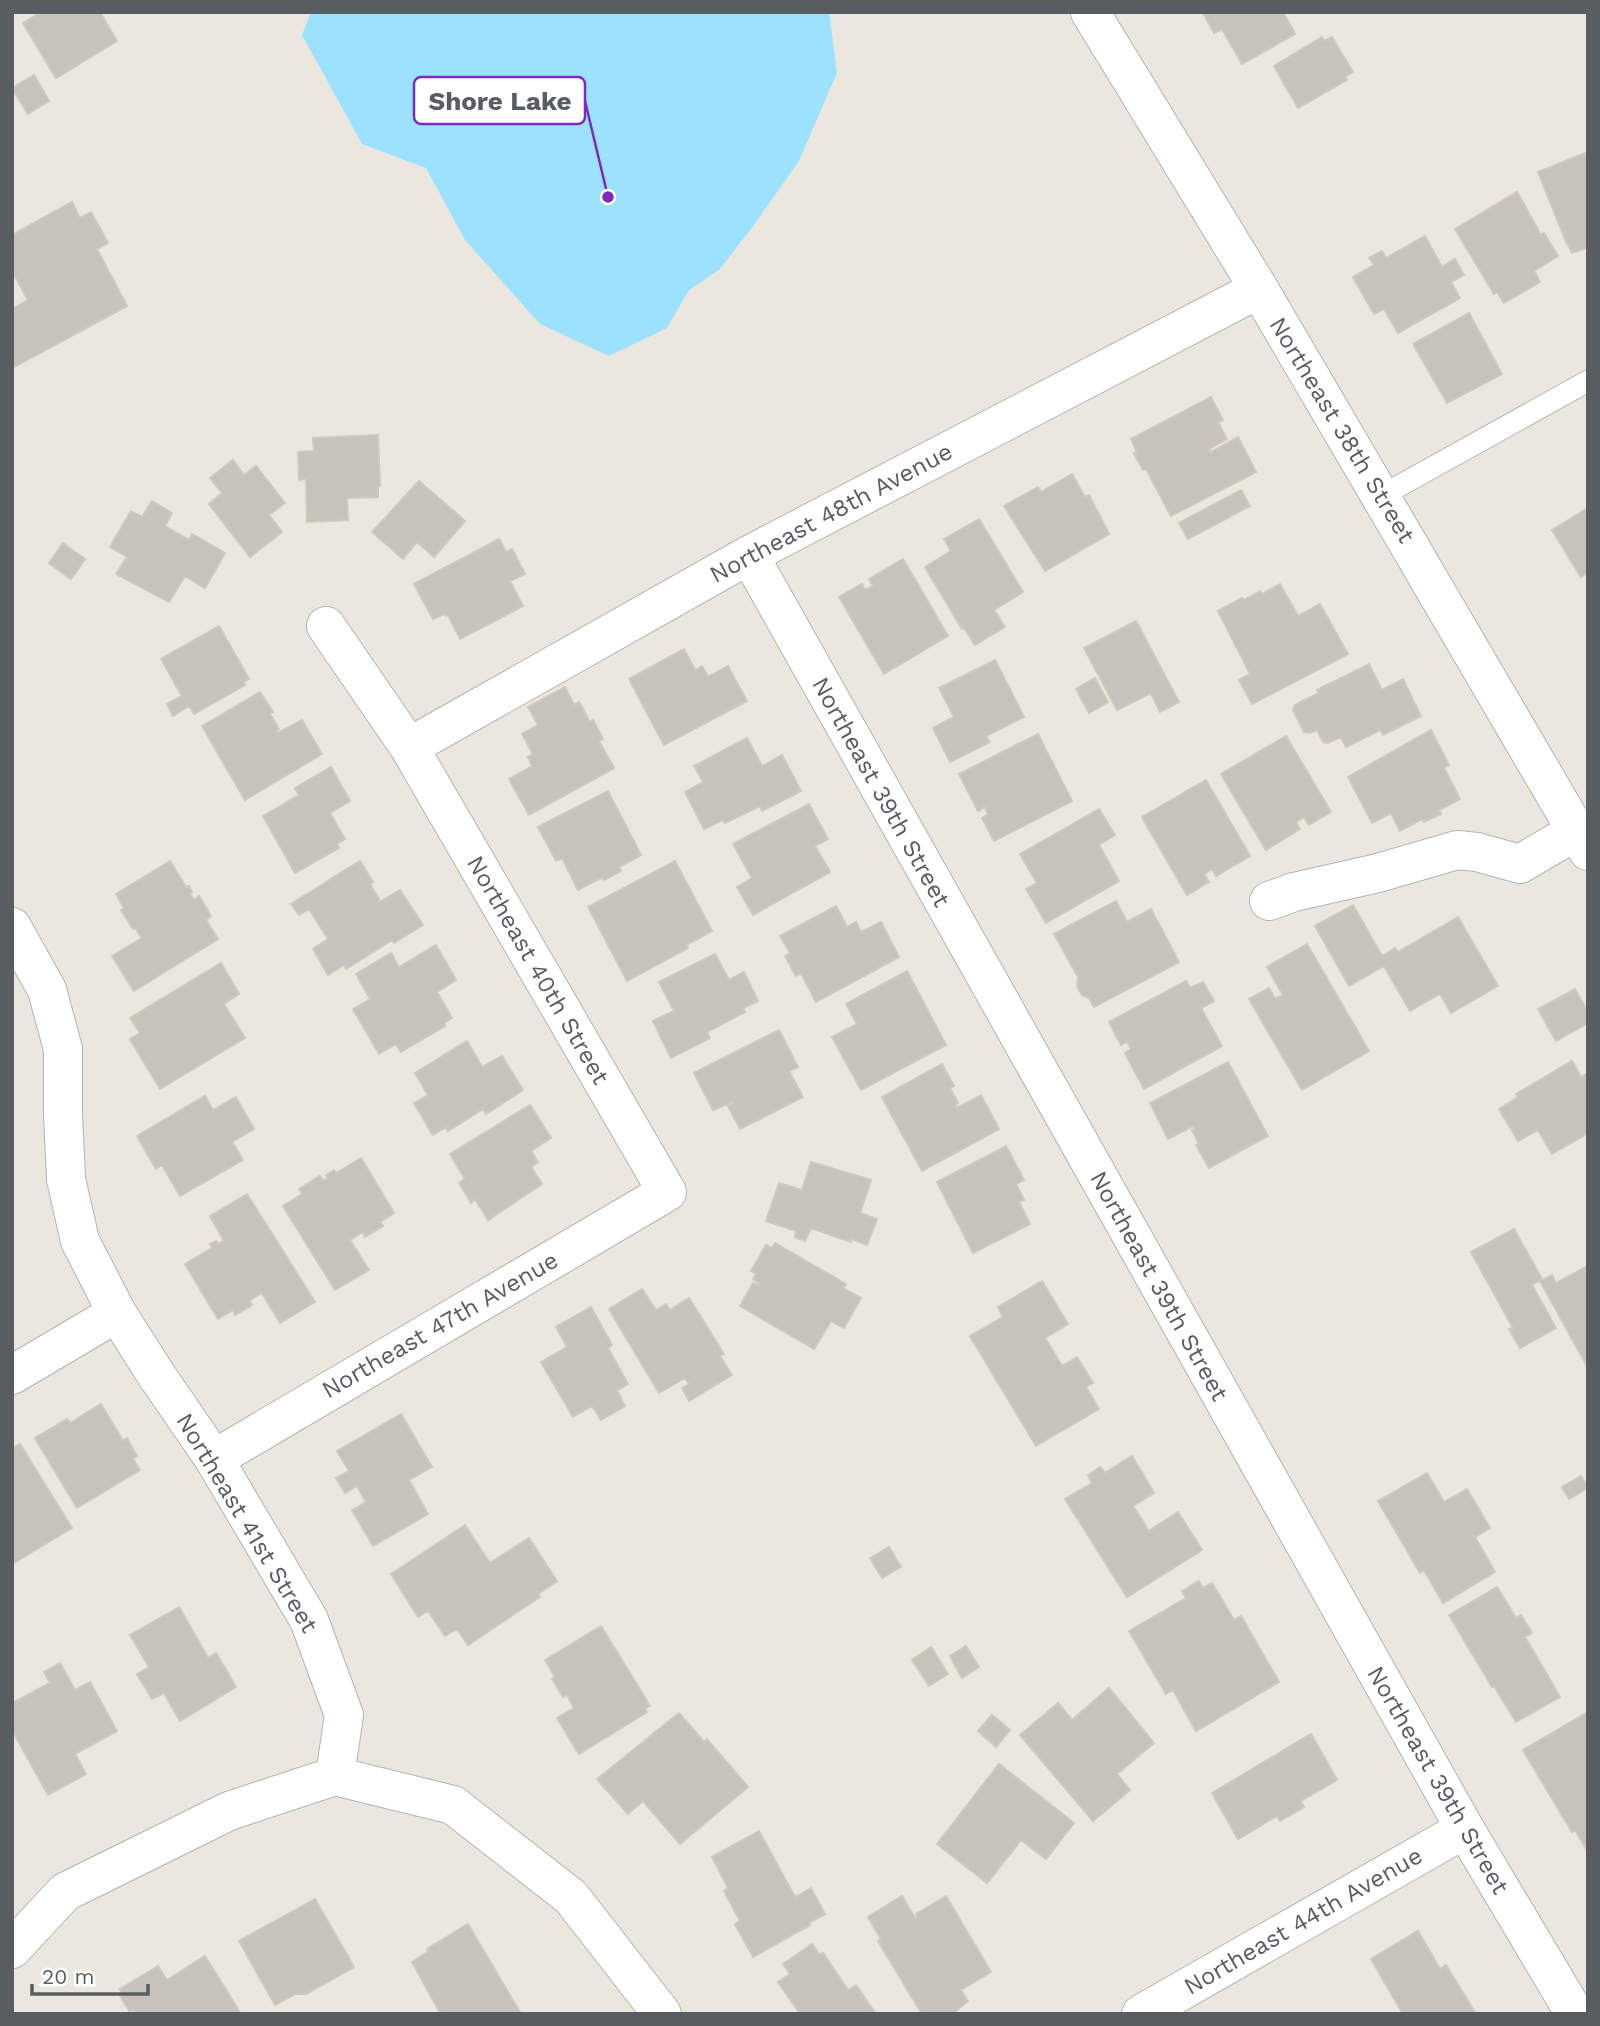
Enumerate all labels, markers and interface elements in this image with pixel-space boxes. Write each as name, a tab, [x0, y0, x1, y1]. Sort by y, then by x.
callout: Shore Lake	[414, 77, 585, 124]
text: Shore Lake	[428, 86, 572, 116]
street label: Northeast 38th Street	[1263, 312, 1421, 548]
street label: Northeast 48th Avenue	[705, 437, 957, 589]
street label: Northeast 39th Street	[806, 672, 956, 912]
street label: Northeast 40th Street	[461, 851, 615, 1089]
street label: Northeast 39th Street	[1084, 1166, 1234, 1406]
street label: Northeast 47th Avenue	[317, 1246, 563, 1404]
street label: Northeast 41st Street	[170, 1408, 324, 1638]
street label: Northeast 39th Street	[1361, 1661, 1515, 1899]
street label: Northeast 44th Avenue	[1179, 1841, 1427, 2001]
scale bar	[32, 1952, 147, 1996]
text: 20 m	[42, 1964, 94, 1989]

